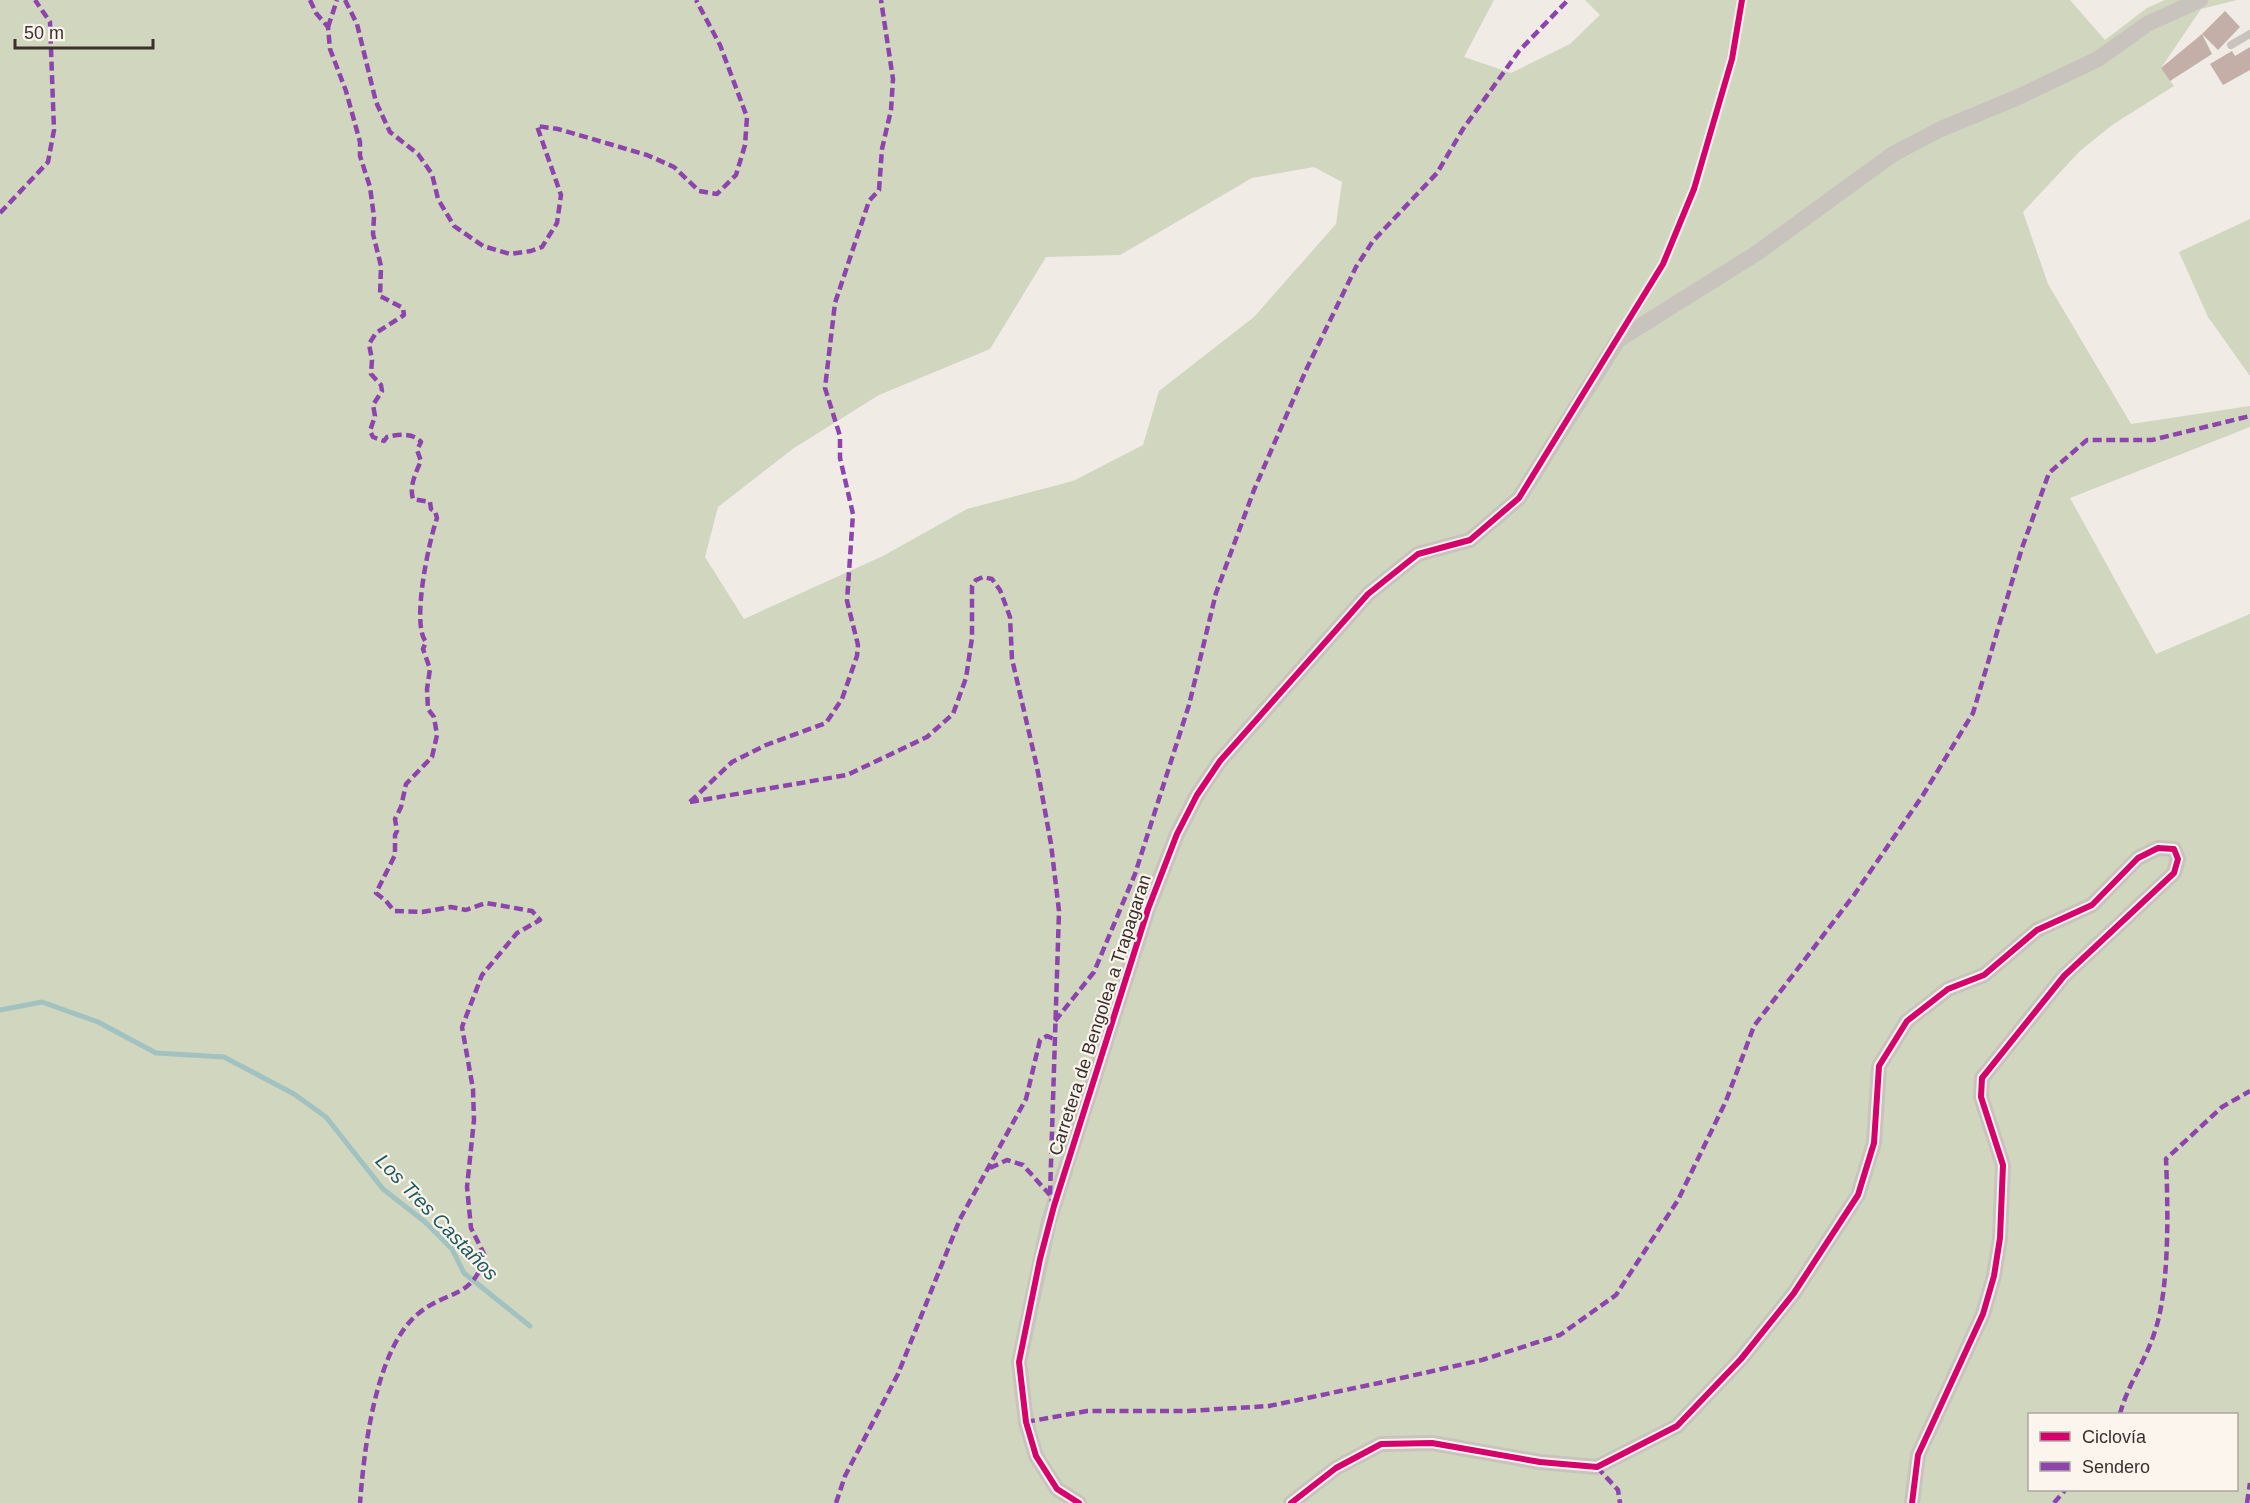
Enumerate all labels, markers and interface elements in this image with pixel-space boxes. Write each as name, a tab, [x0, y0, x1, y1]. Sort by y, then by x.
scale bar	[15, 12, 153, 50]
text: 50 m	[24, 23, 64, 43]
street label: Carretera de Bengolea a Trapagaran	[1045, 872, 1155, 1158]
water label: Los Tres Castaños	[371, 1150, 503, 1284]
legend	[2028, 1413, 2238, 1491]
text: Ciclovía	[2082, 1427, 2147, 1447]
text: Sendero	[2082, 1457, 2150, 1477]

